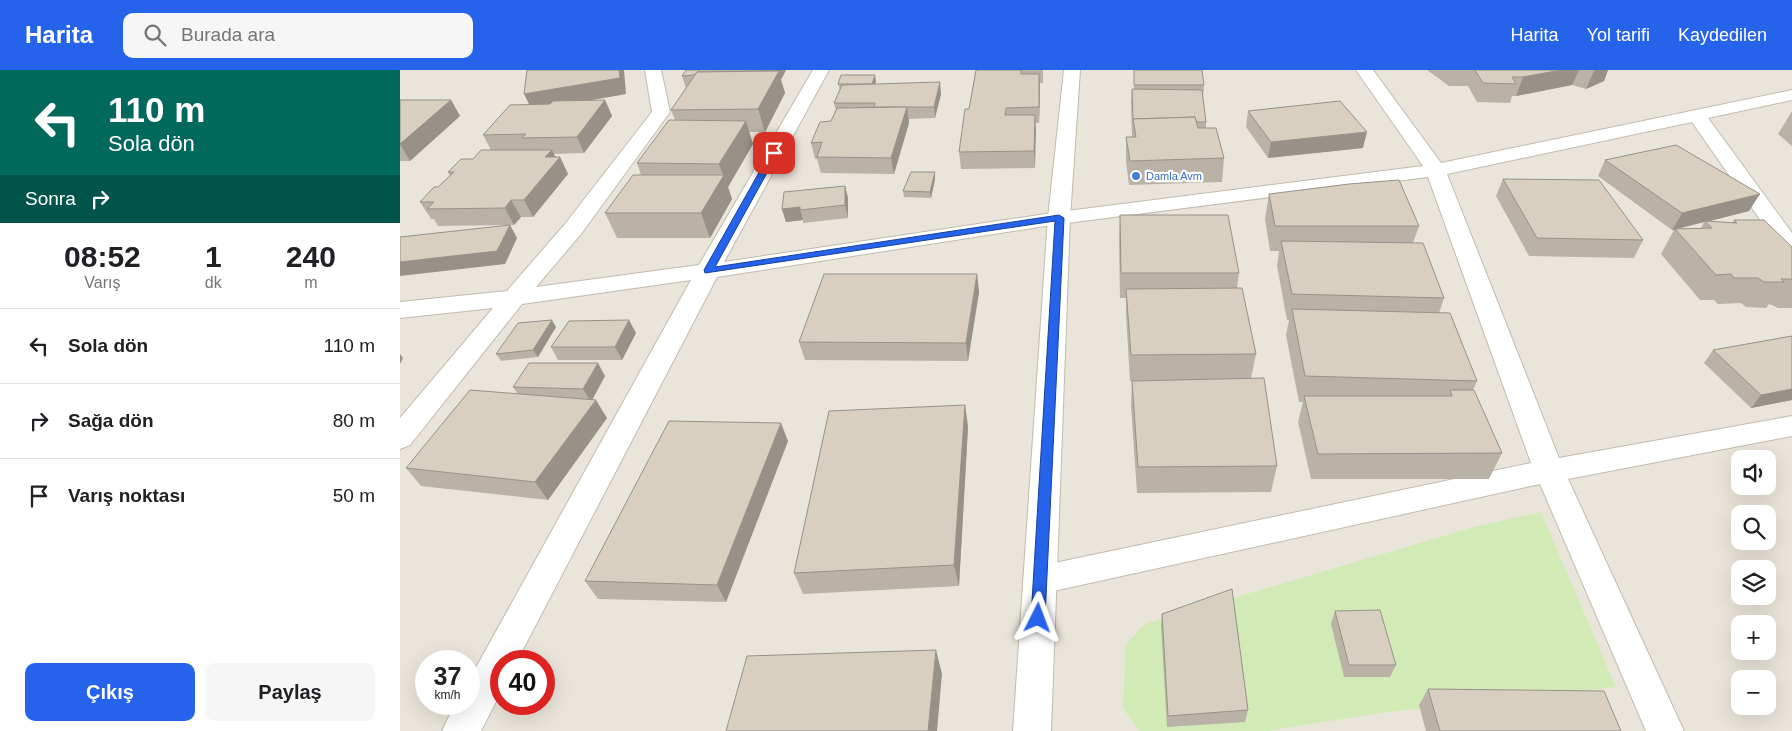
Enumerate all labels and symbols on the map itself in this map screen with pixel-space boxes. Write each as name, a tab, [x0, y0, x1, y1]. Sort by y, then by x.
pin	[753, 132, 795, 174]
marker: Damla Avm	[1130, 170, 1142, 182]
place label: Damla Avm	[1146, 170, 1202, 182]
position arrow	[1011, 591, 1063, 643]
speed limit sign: 40	[490, 650, 555, 715]

